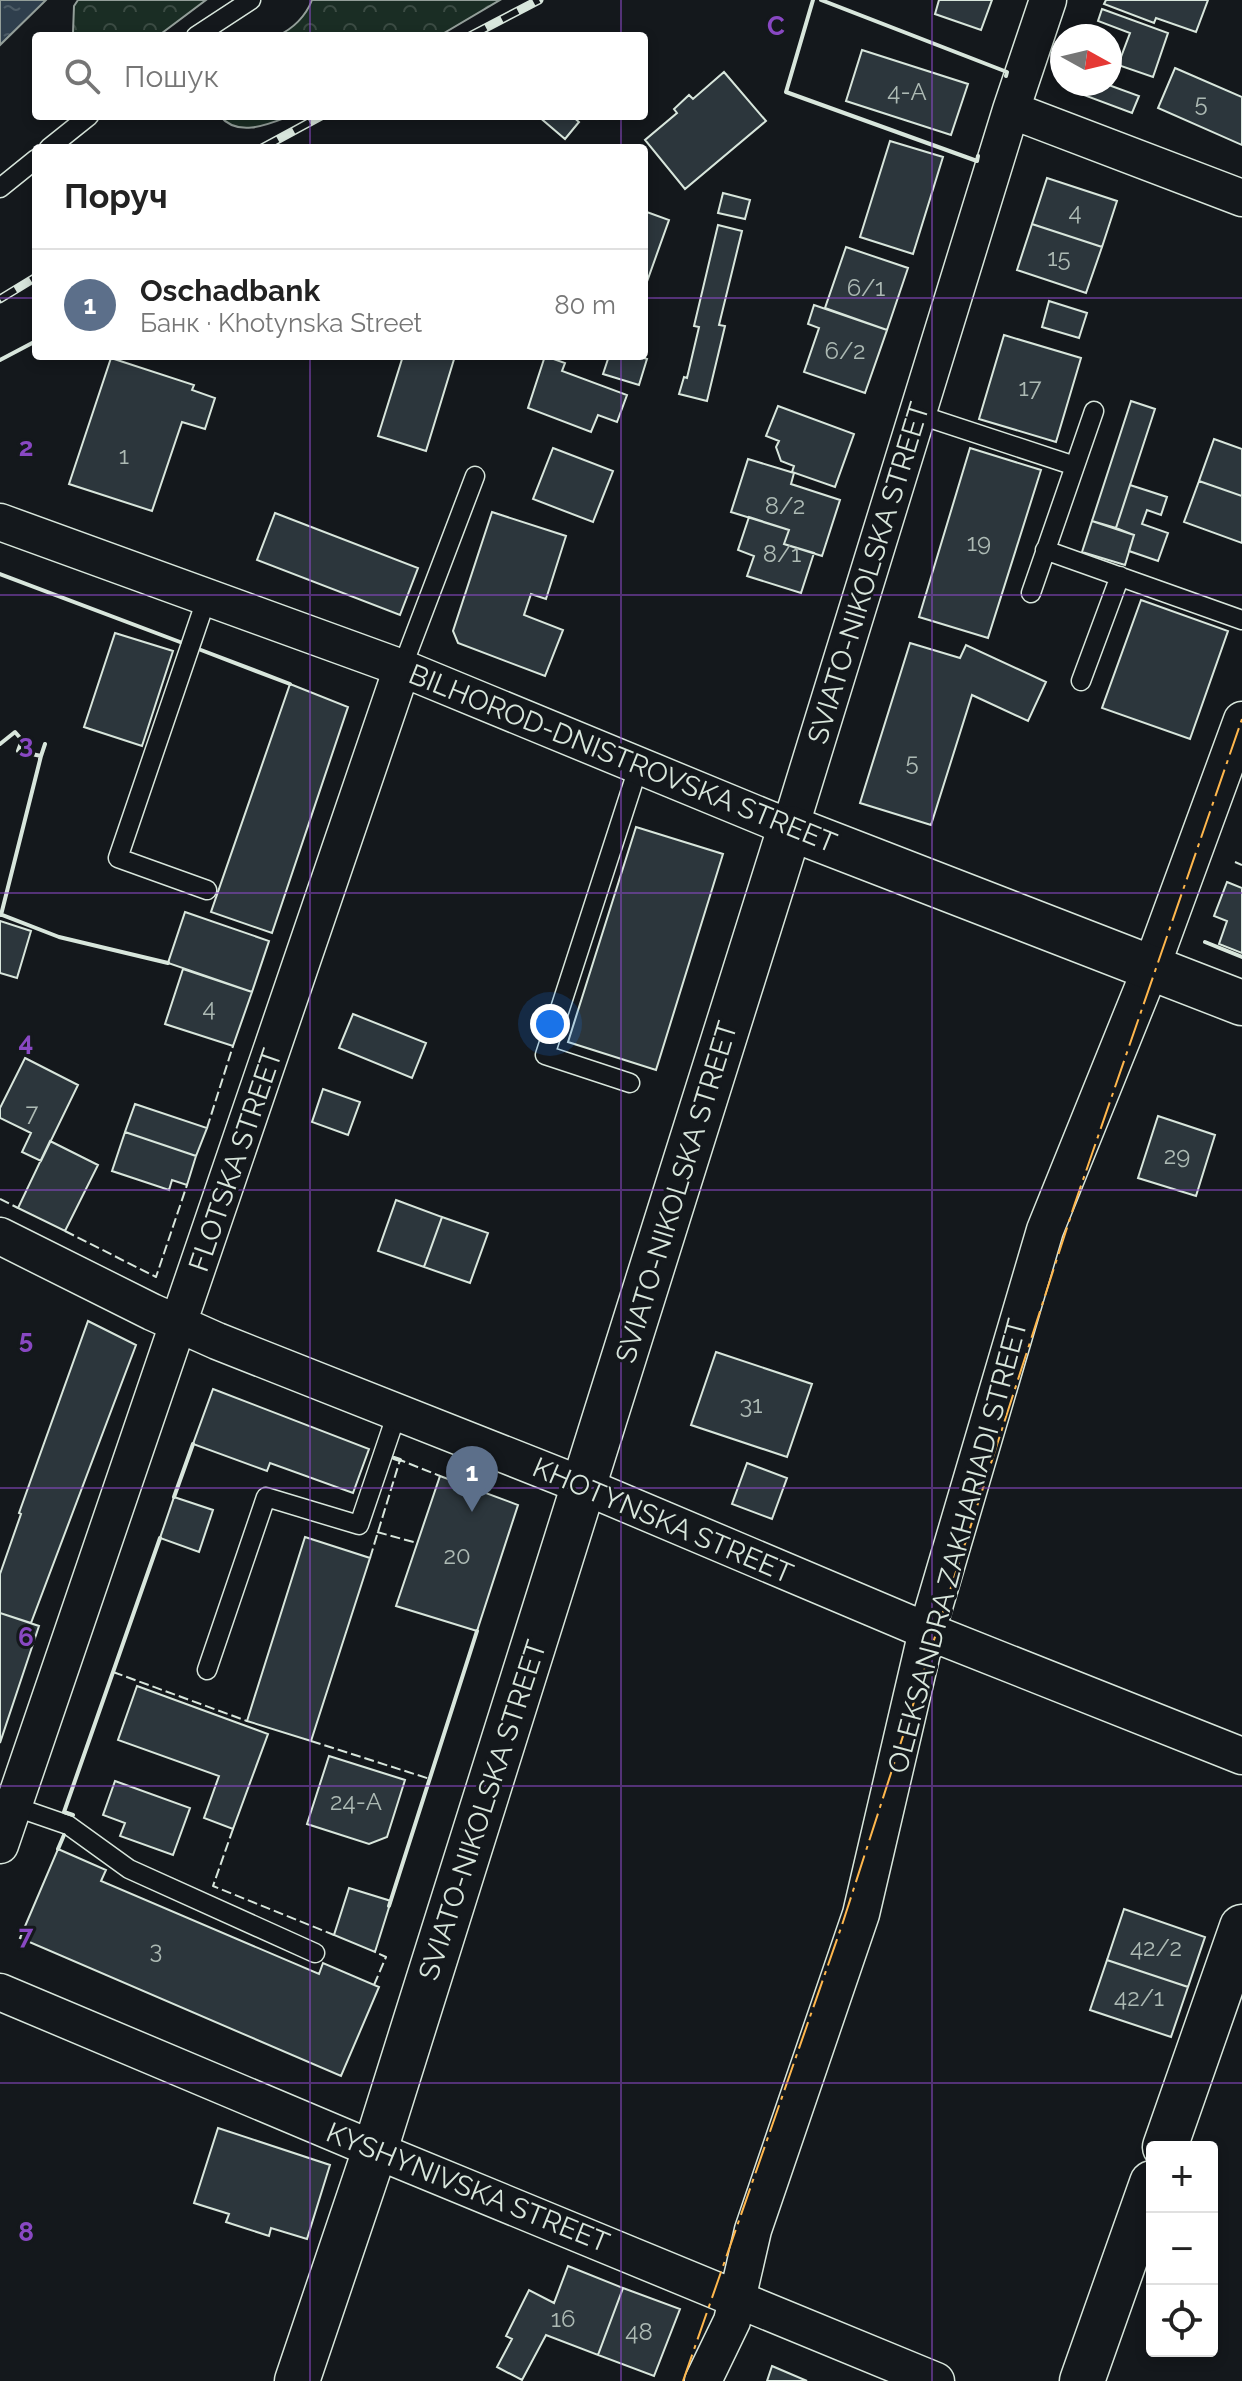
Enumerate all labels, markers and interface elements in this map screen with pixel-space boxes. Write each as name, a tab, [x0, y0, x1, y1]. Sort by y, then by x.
text: C	[767, 11, 785, 41]
north arrow	[1050, 24, 1122, 96]
search box	[32, 32, 648, 120]
icon: search	[60, 54, 104, 98]
text: Пошук	[124, 59, 219, 94]
house number: 4-А	[887, 77, 927, 106]
house number: 5	[1194, 88, 1208, 117]
text: Поруч	[64, 176, 168, 216]
house number: 4	[1068, 197, 1082, 226]
house number: 15	[1047, 243, 1071, 272]
text: Oschadbank	[140, 273, 320, 308]
house number: 6/1	[847, 273, 885, 302]
text: 1	[84, 290, 96, 320]
text: 80 m	[554, 290, 616, 320]
text: Банк · Khotynska Street	[140, 308, 422, 338]
house number: 6/2	[825, 336, 865, 365]
house number: 17	[1019, 373, 1042, 402]
street label: SVIATO-NIKOLSKA STREET	[801, 398, 936, 748]
text: 2	[19, 432, 33, 462]
house number: 1	[119, 441, 129, 470]
house number: 8/2	[765, 491, 805, 520]
house number: 19	[967, 528, 991, 557]
house number: 8/1	[763, 539, 801, 568]
street label: BILHOROD-DNISTROVSKA STREET	[404, 657, 841, 860]
text: 3	[19, 729, 33, 759]
house number: 5	[905, 747, 919, 776]
house number: 4	[202, 993, 216, 1022]
your location	[530, 1004, 570, 1044]
street label: SVIATO-NIKOLSKA STREET	[609, 1017, 744, 1367]
text: 4	[19, 1027, 33, 1057]
street label: FLOTSKA STREET	[182, 1045, 289, 1276]
house number: 7	[26, 1098, 39, 1127]
house number: 29	[1164, 1141, 1190, 1170]
street label: OLEKSANDRA ZAKHARIADI STREET	[881, 1315, 1034, 1777]
text: 5	[19, 1324, 33, 1354]
house number: 31	[739, 1390, 763, 1419]
pin: 1	[446, 1446, 498, 1512]
street label: KHOTYNSKA STREET	[528, 1451, 798, 1590]
house number: 20	[443, 1541, 471, 1570]
text: 6	[18, 1622, 34, 1652]
street label: SVIATO-NIKOLSKA STREET	[412, 1636, 553, 1984]
house number: 24-А	[330, 1787, 382, 1816]
text: 7	[19, 1920, 34, 1950]
house number: 42/2	[1130, 1933, 1182, 1962]
house number: 3	[150, 1935, 162, 1964]
house number: 42/1	[1114, 1983, 1164, 2012]
street label: KYSHYNIVSKA STREET	[322, 2116, 614, 2259]
map controls	[1146, 2141, 1218, 2357]
button: +	[1146, 2141, 1218, 2213]
button: −	[1146, 2213, 1218, 2285]
text: 8	[18, 2217, 34, 2247]
button: locate	[1146, 2285, 1218, 2357]
house number: 16	[551, 2304, 575, 2333]
house number: 48	[625, 2317, 653, 2346]

